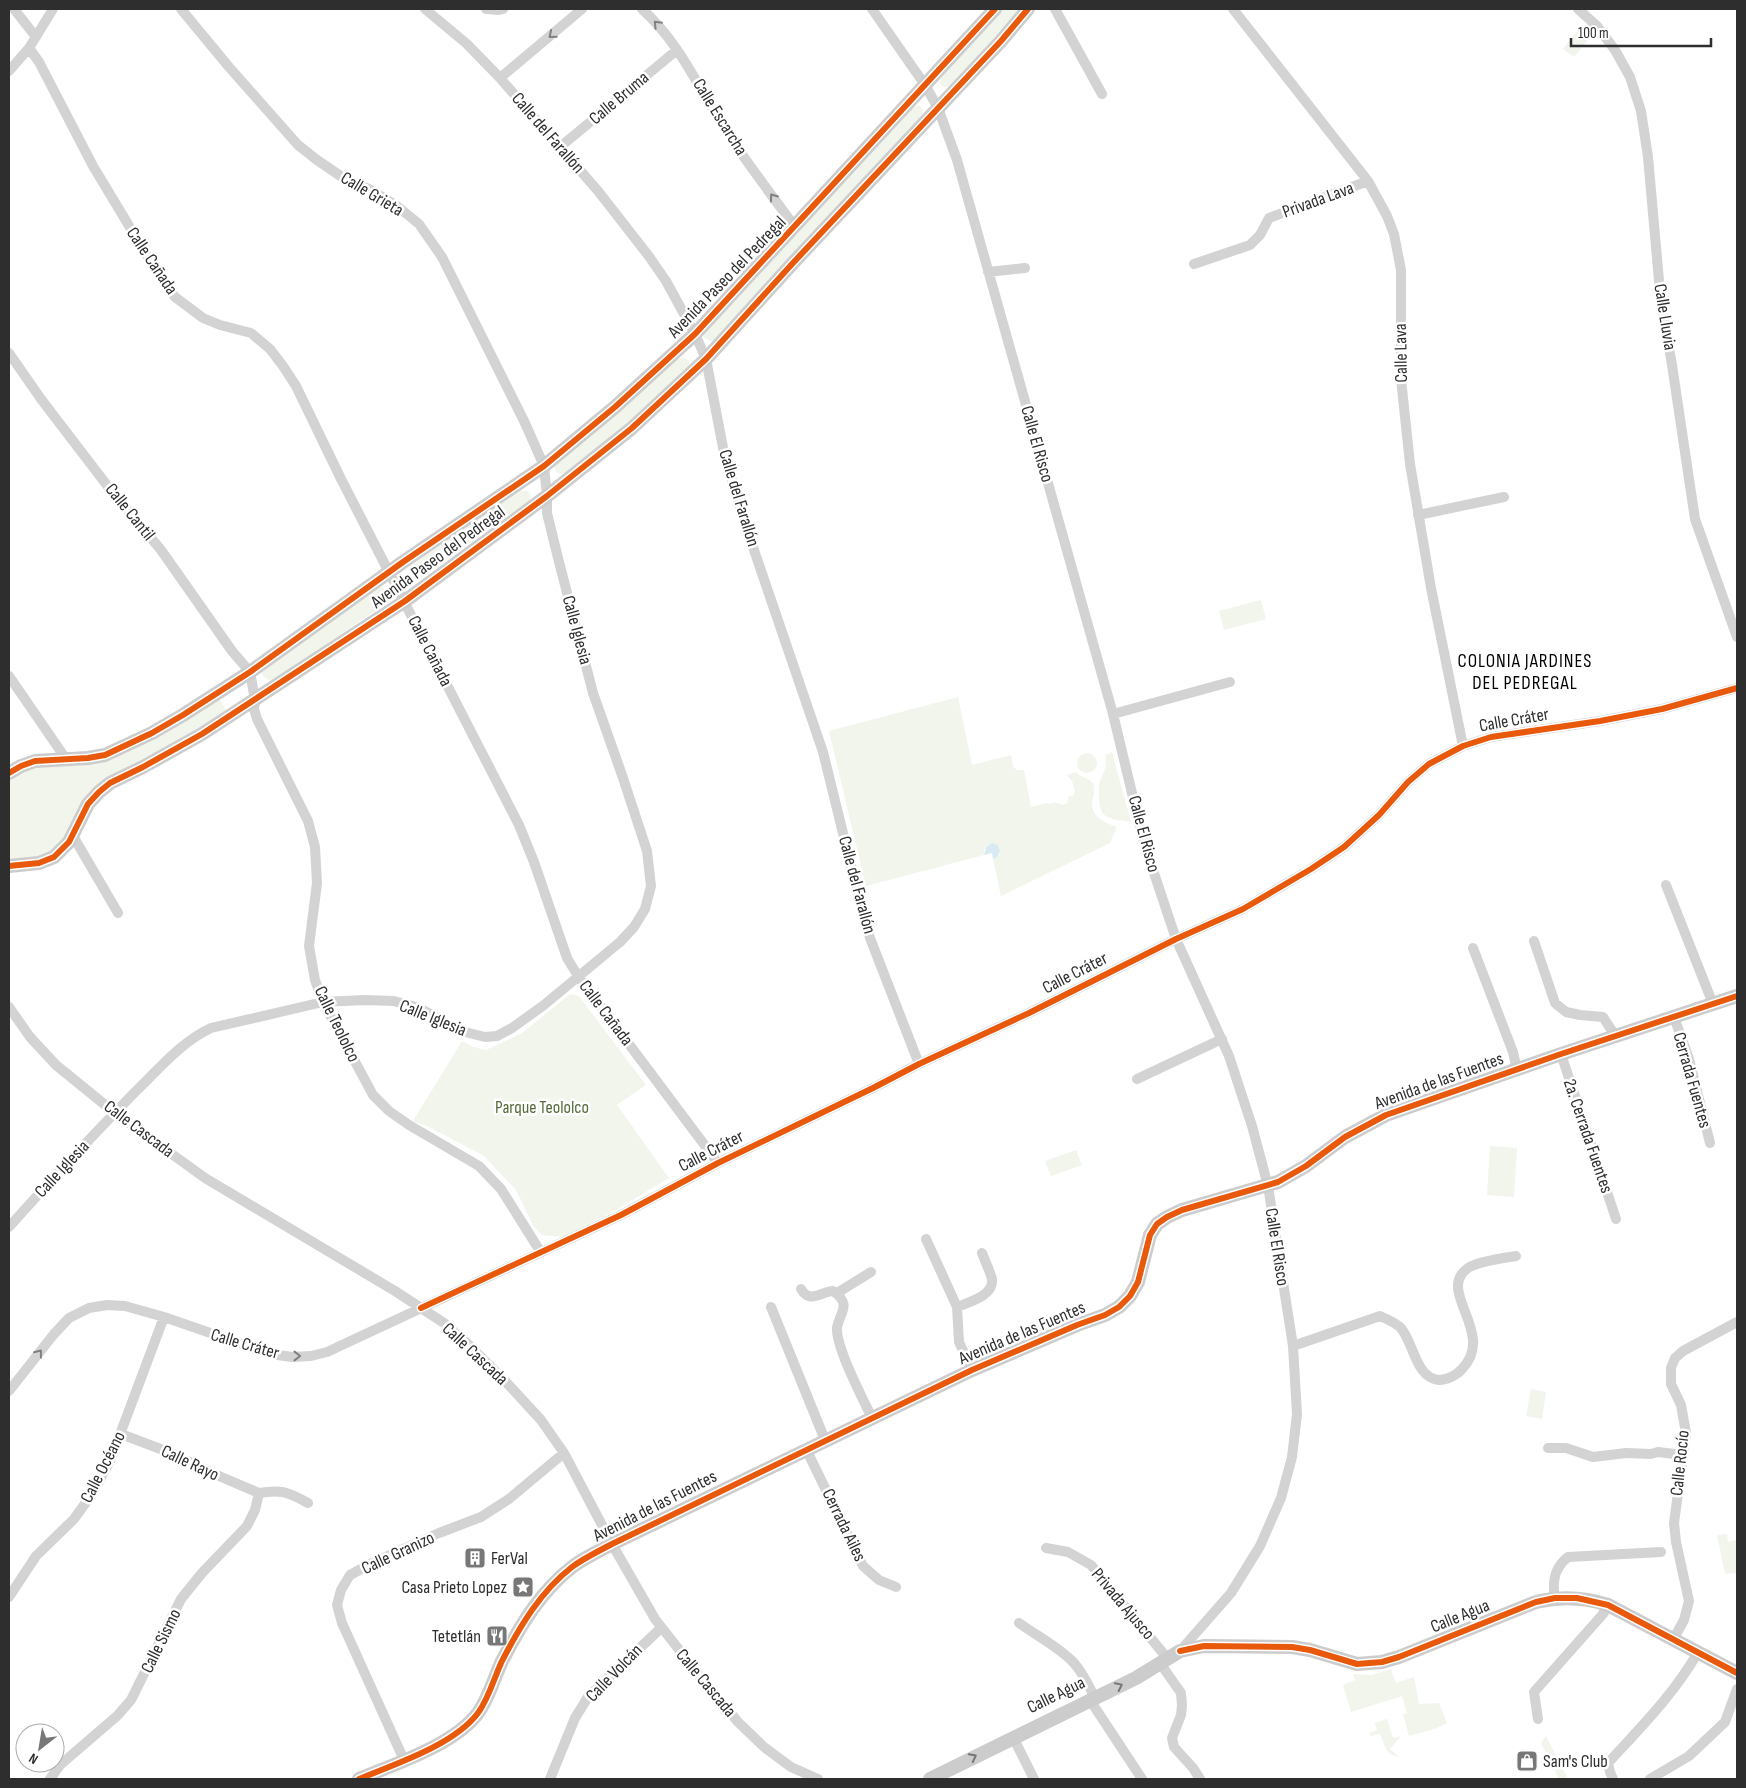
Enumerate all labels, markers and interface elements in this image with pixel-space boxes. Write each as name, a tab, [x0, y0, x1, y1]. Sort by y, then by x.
scale bar	[1571, 15, 1711, 47]
one-way arrow	[654, 20, 663, 29]
text: 100 m	[1578, 24, 1609, 43]
one-way arrow	[548, 29, 557, 38]
street label: Calle Bruma	[585, 67, 653, 129]
street label: Calle Escarcha	[688, 75, 752, 159]
street label: Calle del Farallón	[507, 88, 589, 178]
street label: Calle Grieta	[337, 167, 407, 221]
street label: Privada Lava	[1280, 177, 1356, 223]
one-way arrow	[770, 193, 779, 203]
street label: Avenida Paseo del Pedregal	[663, 212, 790, 343]
street label: Calle Cañada	[122, 223, 182, 299]
street label: Calle Lluvia	[1649, 282, 1681, 352]
street label: Calle Lava	[1390, 323, 1412, 383]
street label: Calle El Risco	[1016, 403, 1058, 485]
street label: Calle del Farallón	[714, 447, 764, 549]
street label: Calle Cantil	[101, 479, 159, 545]
street label: Avenida Paseo del Pedregal	[366, 501, 509, 613]
street label: Calle Iglesia	[558, 593, 596, 667]
street label: Calle Cañada	[403, 612, 457, 690]
district label: COLONIA JARDINES DEL PEDREGAL	[1458, 650, 1592, 695]
street label: Calle Cráter	[1478, 704, 1550, 736]
street label: Calle El Risco	[1124, 793, 1164, 875]
street label: Calle del Farallón	[834, 834, 880, 936]
street label: Calle Cráter	[1039, 948, 1111, 998]
street label: Calle Cañada	[575, 976, 637, 1050]
street label: Calle Teololco	[310, 983, 364, 1065]
street label: Calle Iglesia	[396, 995, 470, 1041]
street label: Cerrada Fuentes	[1668, 1030, 1716, 1130]
street label: Avenida de las Fuentes	[1371, 1048, 1506, 1114]
street label: 2a. Cerrada Fuentes	[1559, 1076, 1617, 1196]
street label: Calle Cascada	[100, 1096, 178, 1162]
park label: Parque Teololco	[495, 1097, 589, 1118]
street label: Calle Cráter	[675, 1126, 747, 1176]
street label: Calle Iglesia	[30, 1136, 94, 1202]
street label: Calle El Risco	[1260, 1207, 1294, 1287]
street label: Avenida de las Fuentes	[955, 1297, 1088, 1370]
street label: Calle Cascada	[438, 1318, 512, 1390]
street label: Calle Cráter	[208, 1324, 282, 1364]
one-way arrow	[33, 1349, 42, 1359]
one-way arrow	[294, 1351, 302, 1361]
street label: Calle Océano	[76, 1428, 130, 1506]
street label: Calle Rocío	[1666, 1429, 1694, 1497]
street label: Calle Rayo	[158, 1441, 222, 1485]
street label: Avenida de las Fuentes	[589, 1466, 720, 1547]
street label: Cerrada Ailes	[817, 1485, 871, 1565]
street label: Calle Granizo	[358, 1527, 438, 1579]
building icon: FerVal	[463, 1546, 487, 1570]
place label: FerVal	[491, 1548, 528, 1569]
street label: Privada Ajusco	[1087, 1564, 1159, 1644]
place icon: Casa Prieto Lopez	[511, 1575, 535, 1599]
place label: Casa Prieto Lopez	[401, 1577, 508, 1598]
street label: Calle Agua	[1427, 1595, 1493, 1637]
street label: Calle Sismo	[137, 1606, 185, 1676]
restaurant icon: Tetetlán	[485, 1624, 509, 1648]
place label: Tetetlán	[432, 1626, 481, 1647]
street label: Calle Volcán	[581, 1640, 647, 1706]
street label: Calle Cascada	[672, 1645, 741, 1721]
street label: Calle Agua	[1024, 1672, 1088, 1718]
one-way arrow	[1114, 1682, 1123, 1692]
north arrow	[15, 1723, 65, 1773]
shop icon: Sam's Club	[1515, 1749, 1539, 1773]
text: N	[26, 1750, 41, 1768]
place label: Sam's Club	[1543, 1751, 1608, 1772]
one-way arrow	[968, 1753, 977, 1763]

